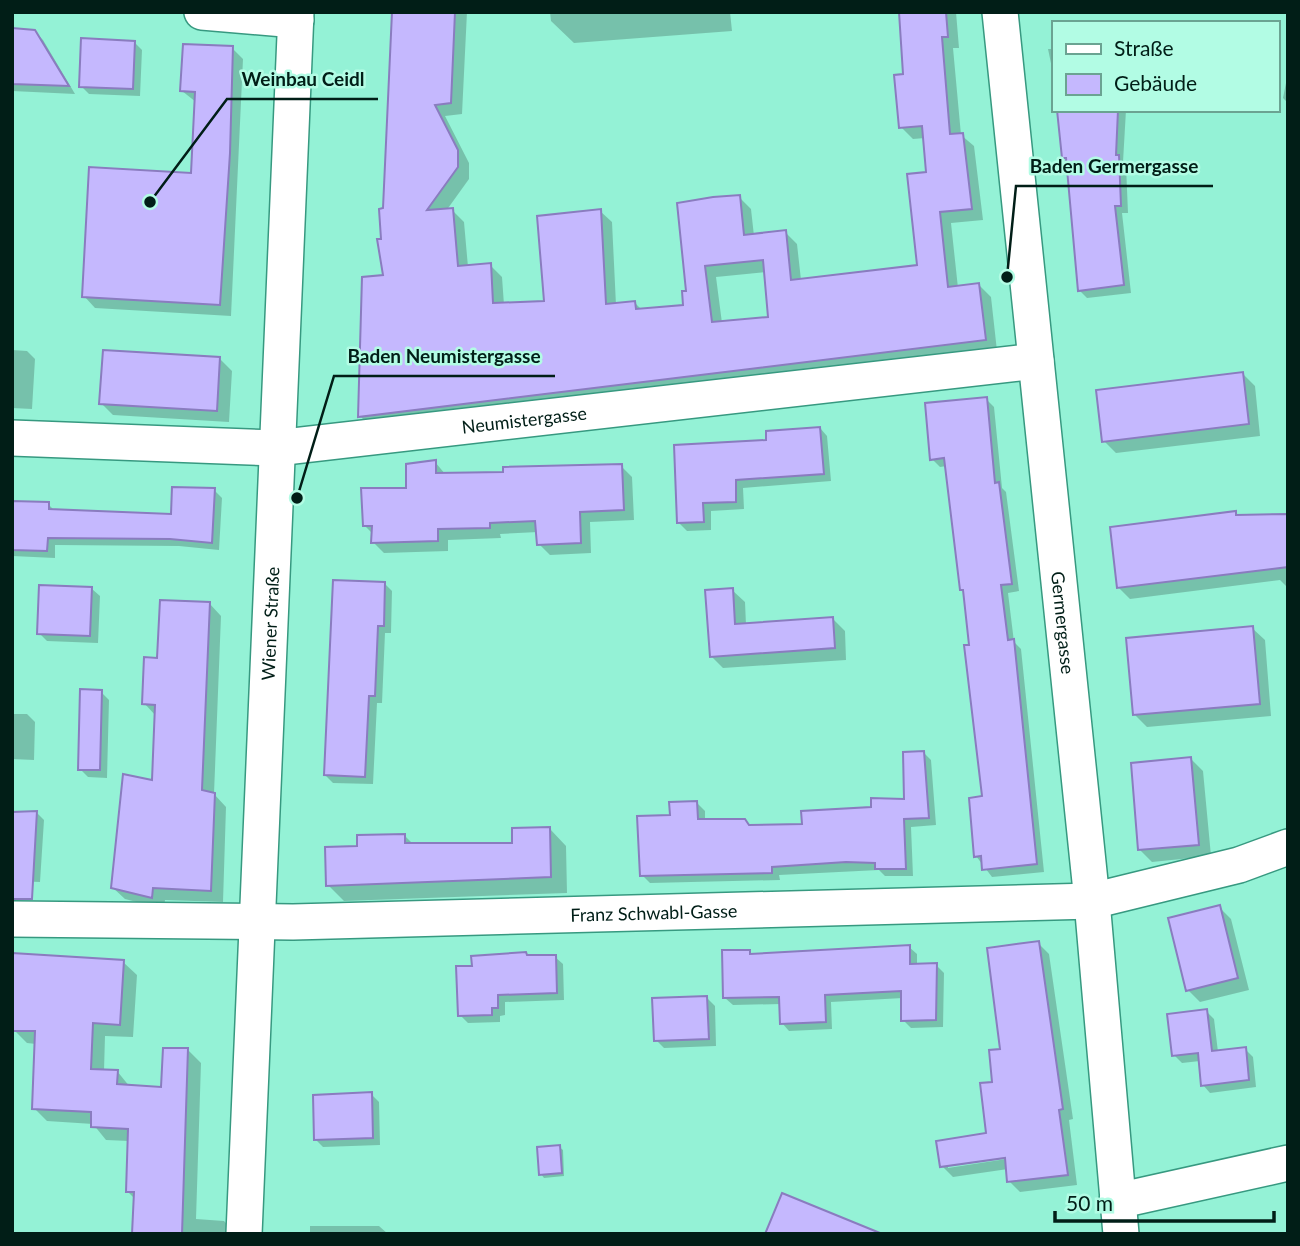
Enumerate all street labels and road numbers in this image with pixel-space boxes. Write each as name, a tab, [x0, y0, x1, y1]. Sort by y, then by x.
street label: Neumistergasse	[460, 402, 588, 438]
street label: Wiener Straße	[257, 566, 283, 681]
street label: Germergasse	[1047, 570, 1079, 675]
street label: Franz Schwabl-Gasse	[570, 899, 738, 926]

